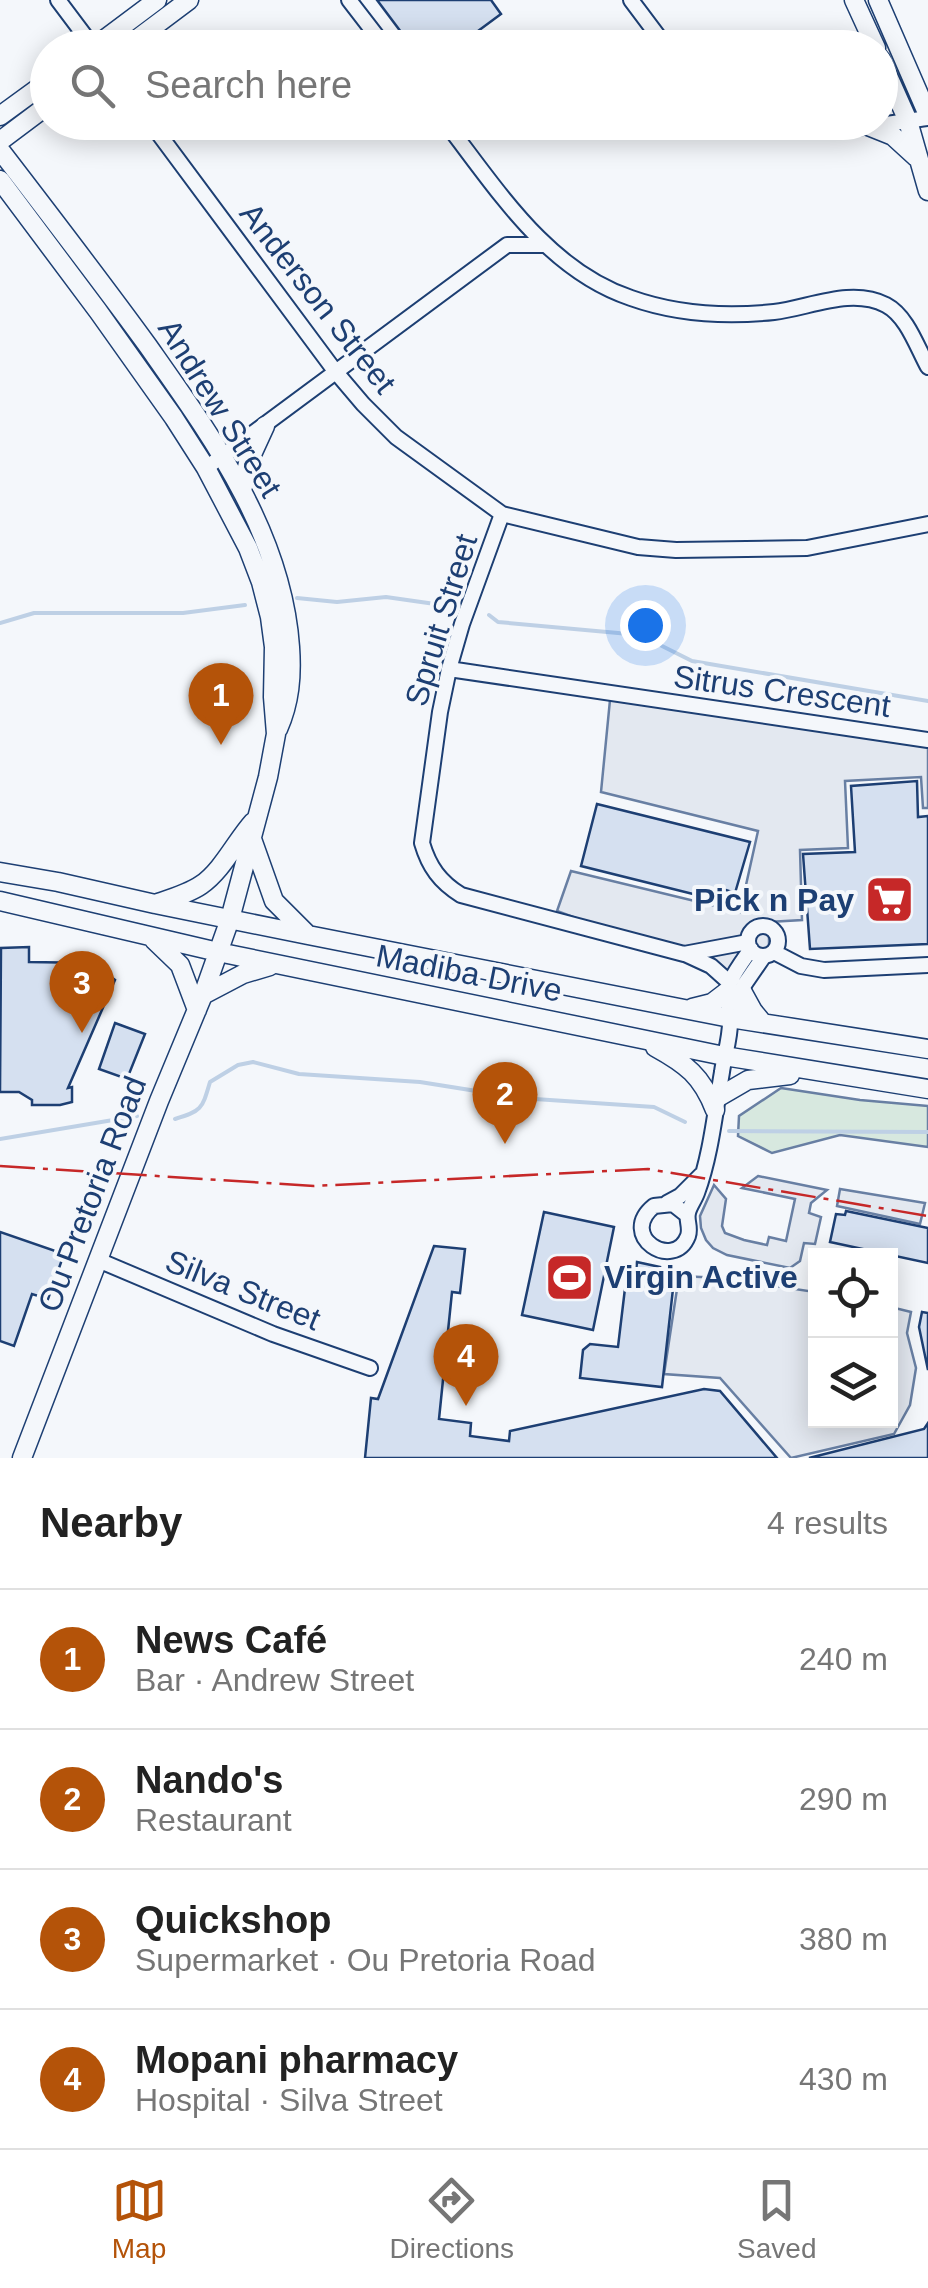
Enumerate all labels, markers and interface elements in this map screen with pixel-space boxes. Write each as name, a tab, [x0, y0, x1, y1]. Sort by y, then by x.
search box	[30, 30, 898, 140]
icon: search	[65, 58, 120, 113]
text: Search here	[145, 64, 352, 106]
street label: Anderson Street	[233, 196, 403, 400]
street label: Andrew Street	[151, 312, 289, 504]
street label: Spruit Street	[398, 530, 484, 710]
your location	[620, 600, 671, 651]
street label: Sitrus Crescent	[671, 658, 893, 724]
pin: 1	[188, 662, 254, 745]
supermarket icon: Pick n Pay	[863, 874, 915, 926]
place label: Pick n Pay	[694, 882, 854, 918]
street label: Madiba Drive	[373, 937, 565, 1009]
pin: 3	[49, 950, 114, 1033]
pin: 2	[472, 1062, 538, 1144]
street label: Ou Pretoria Road	[31, 1071, 153, 1317]
street label: Silva Street	[160, 1243, 326, 1337]
map controls	[808, 1248, 898, 1428]
button: locate	[808, 1248, 898, 1338]
sports icon: Virgin Active	[543, 1251, 595, 1303]
place label: Virgin Active	[604, 1259, 798, 1295]
pin: 4	[434, 1324, 498, 1406]
button: layers	[808, 1338, 898, 1428]
text: Nearby	[40, 1499, 182, 1546]
text: 4 results	[767, 1505, 888, 1541]
text: News Café	[135, 1619, 327, 1661]
text: 1	[64, 1641, 81, 1677]
text: 240 m	[799, 1641, 888, 1677]
text: Bar · Andrew Street	[135, 1662, 414, 1698]
text: Nando's	[135, 1759, 283, 1801]
text: 2	[64, 1781, 81, 1817]
text: 290 m	[799, 1781, 888, 1817]
text: Restaurant	[135, 1802, 292, 1838]
text: Quickshop	[135, 1899, 331, 1941]
text: 3	[64, 1921, 81, 1957]
text: 380 m	[799, 1921, 888, 1957]
text: Supermarket · Ou Pretoria Road	[135, 1942, 596, 1978]
text: Mopani pharmacy	[135, 2039, 458, 2081]
text: 4	[64, 2061, 81, 2097]
text: 430 m	[799, 2061, 888, 2097]
text: Hospital · Silva Street	[135, 2082, 443, 2118]
tab: Map	[112, 2173, 167, 2265]
tab: Directions	[390, 2173, 514, 2265]
tab: Saved	[737, 2173, 816, 2265]

